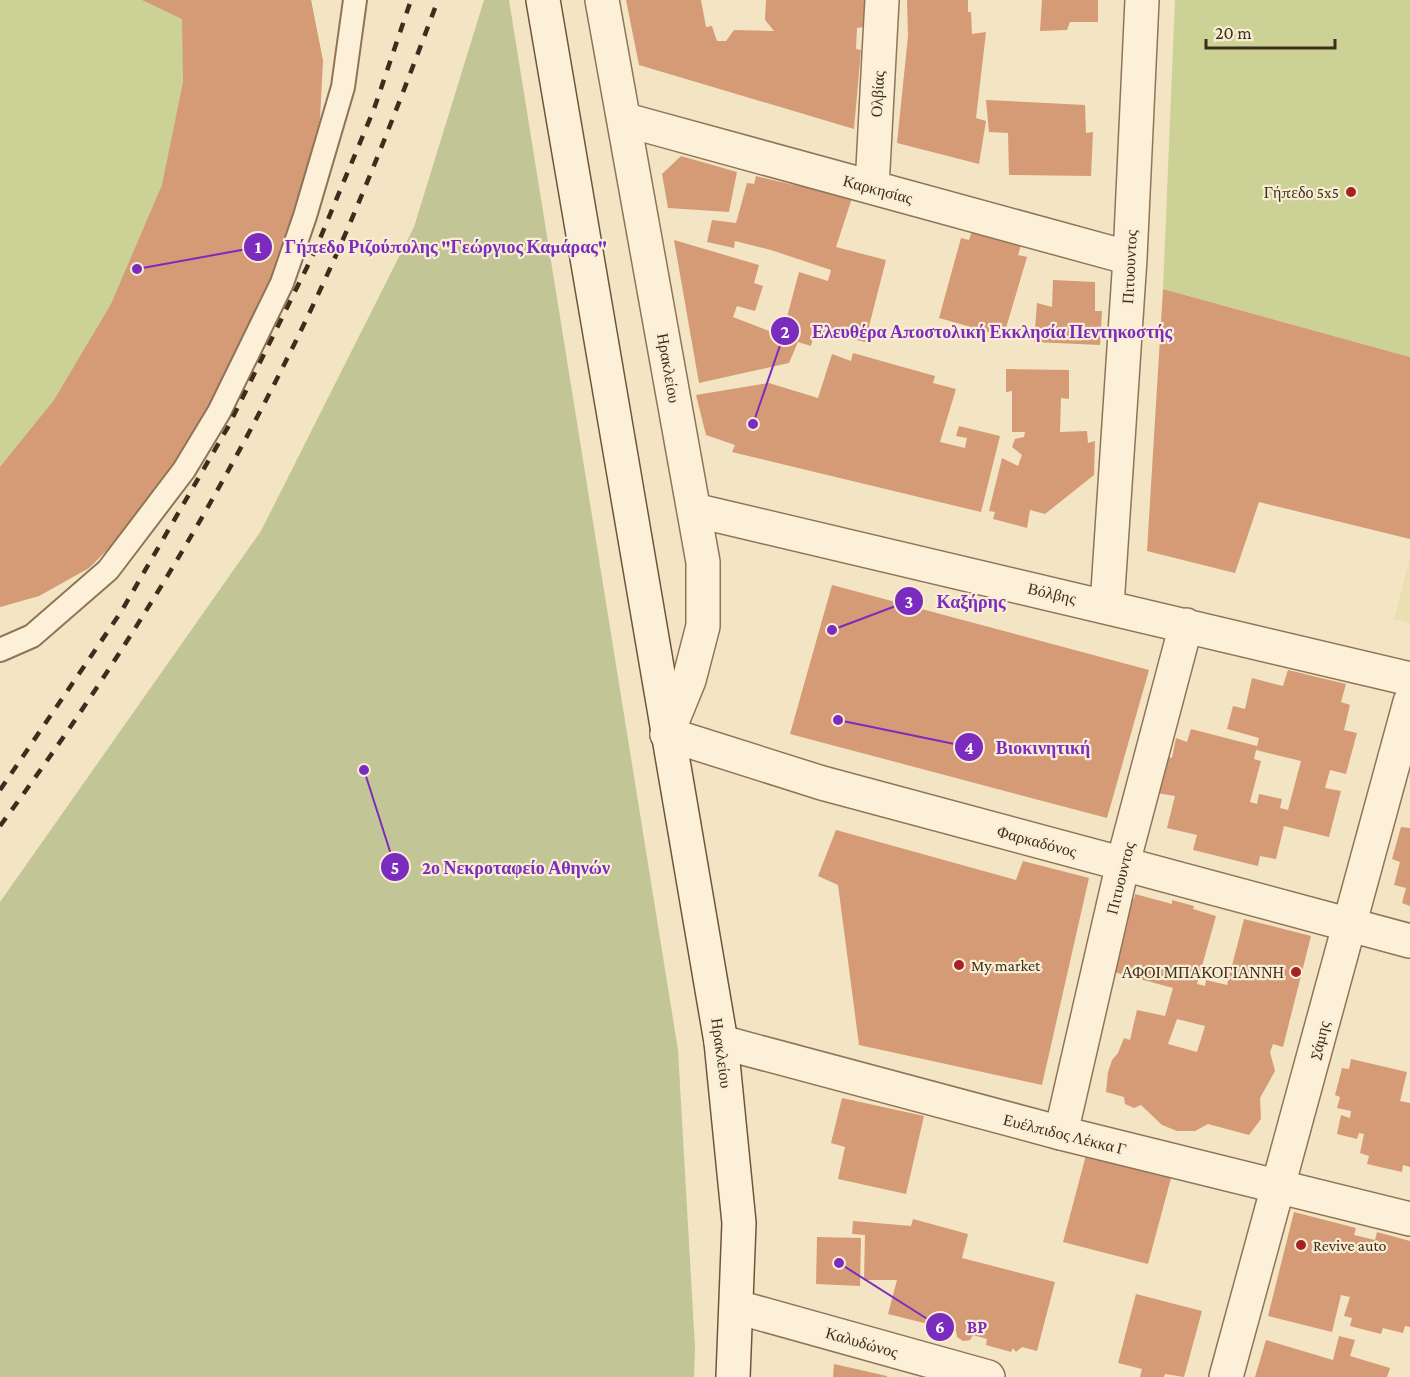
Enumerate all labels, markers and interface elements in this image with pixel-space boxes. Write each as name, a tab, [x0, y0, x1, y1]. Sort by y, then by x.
scale bar	[1206, 12, 1335, 50]
text: 20 m	[1215, 23, 1252, 43]
street label: Ολβίας	[868, 70, 888, 118]
street label: Καρκησίας	[841, 172, 915, 208]
place label: Γήπεδο 5x5	[1264, 184, 1339, 202]
marker: Γήπεδο 5x5	[1344, 185, 1358, 199]
callout: Γήπεδο Ριζούπολης "Γεώργιος Καμάρας"	[243, 229, 619, 265]
street label: Πιτυουντος	[1119, 229, 1140, 304]
text: 1	[255, 237, 262, 257]
text: Γήπεδο Ριζούπολης "Γεώργιος Καμάρας"	[285, 237, 607, 257]
callout: Ελευθέρα Αποστολική Εκκλησία Πεντηκοστής	[770, 313, 1184, 349]
text: 2	[780, 322, 790, 342]
text: Ελευθέρα Αποστολική Εκκλησία Πεντηκοστής	[812, 322, 1172, 342]
street label: Ηρακλείου	[653, 332, 683, 405]
street label: Βόλβης	[1026, 580, 1078, 608]
callout: Καξήρης	[894, 583, 1017, 619]
text: 3	[905, 592, 913, 612]
text: Καξήρης	[936, 592, 1006, 613]
callout: Βιοκινητική	[954, 729, 1102, 765]
text: 4	[964, 738, 974, 758]
text: Βιοκινητική	[996, 738, 1090, 758]
street label: Φαρκαδόνος	[995, 823, 1079, 861]
street label: Πιτυουντος	[1103, 839, 1138, 916]
callout: 2ο Νεκροταφείο Αθηνών	[380, 849, 622, 885]
text: 5	[391, 858, 399, 878]
text: 2ο Νεκροταφείο Αθηνών	[422, 858, 610, 878]
place label: My market	[971, 957, 1041, 975]
marker: My market	[952, 958, 966, 972]
place label: ΑΦΟΙ ΜΠΑΚΟΓΙΑΝΝΗ	[1121, 964, 1284, 981]
marker: ΑΦΟΙ ΜΠΑΚΟΓΙΑΝΝΗ	[1289, 965, 1303, 979]
street label: Ηρακλείου	[707, 1017, 735, 1089]
street label: Σάμης	[1306, 1018, 1334, 1062]
street label: Ευέλπιδος Λέκκα Γ	[1002, 1111, 1128, 1158]
place label: Revive auto	[1313, 1237, 1387, 1254]
marker: Revive auto	[1294, 1238, 1308, 1252]
callout: BP	[925, 1309, 999, 1345]
text: 6	[935, 1317, 945, 1337]
text: BP	[967, 1317, 987, 1337]
street label: Καλυδώνος	[824, 1324, 901, 1361]

